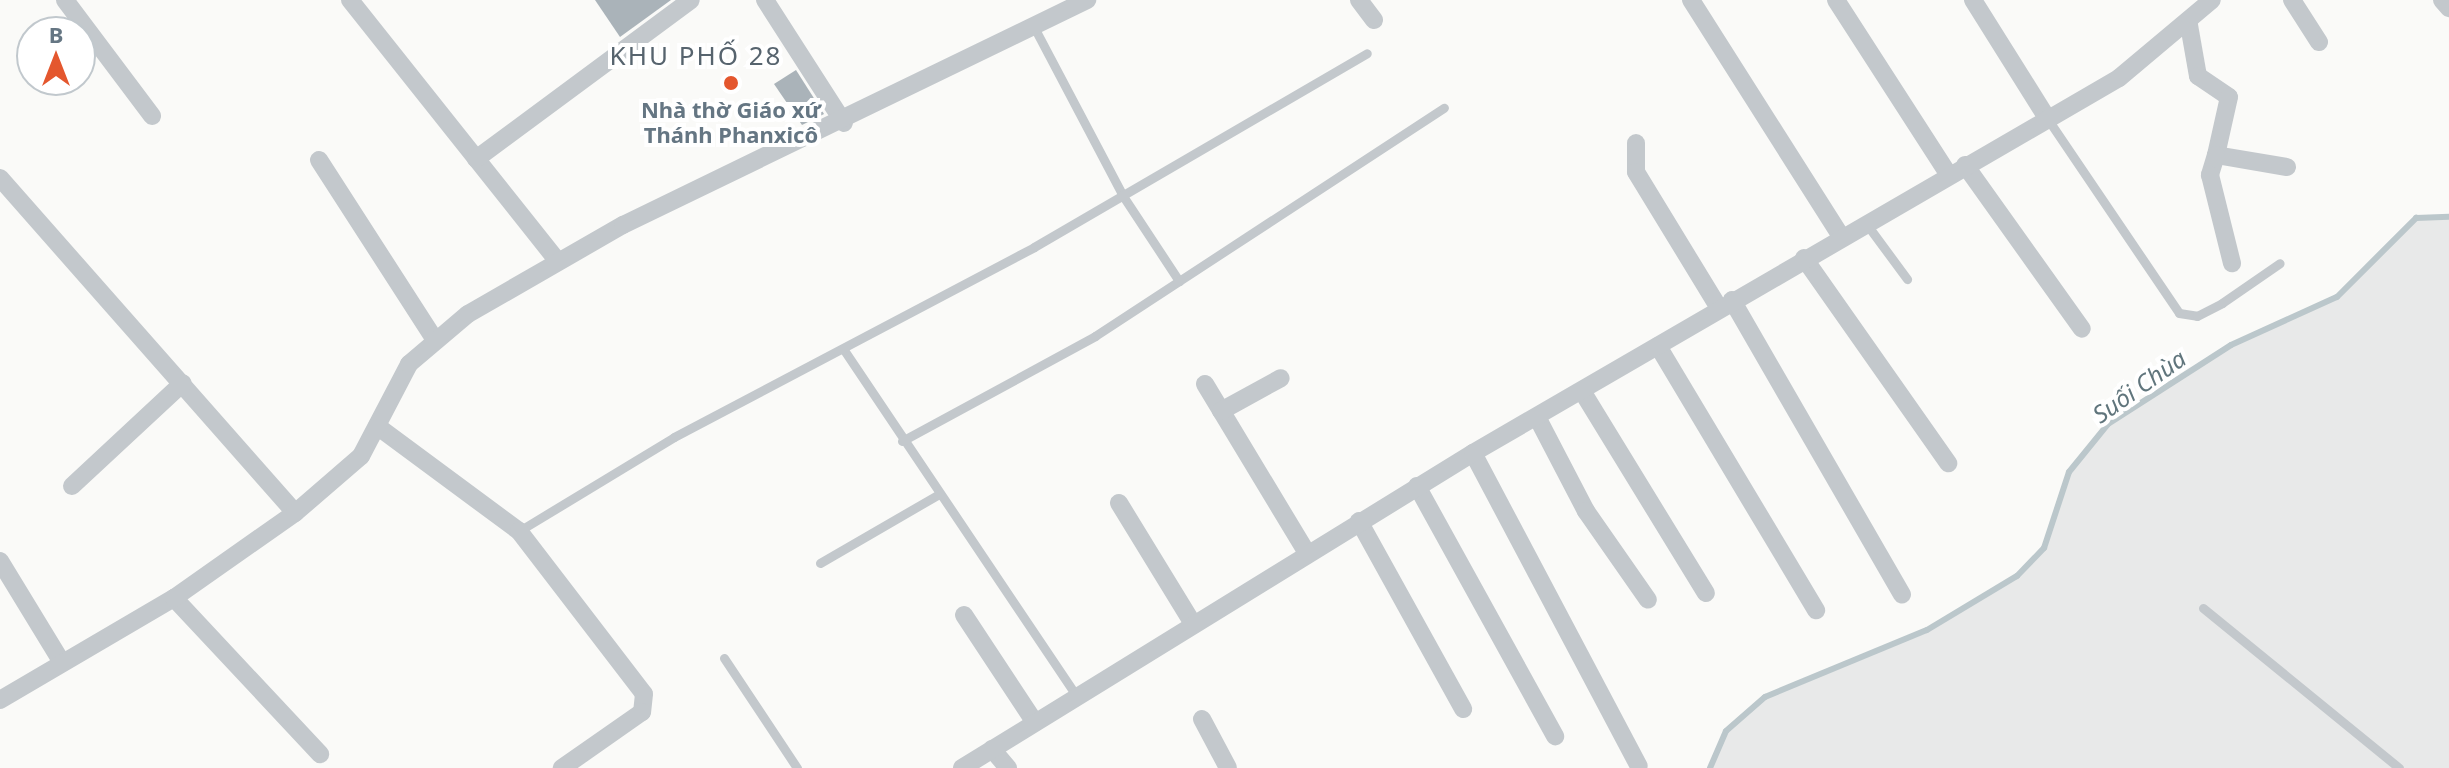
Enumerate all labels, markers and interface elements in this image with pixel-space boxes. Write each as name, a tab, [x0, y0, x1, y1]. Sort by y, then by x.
north arrow	[16, 16, 96, 96]
text: B	[49, 19, 63, 49]
district label: KHU PHỐ 28	[610, 40, 782, 72]
marker: Nhà thờ Giáo xứ Thánh Phanxicô	[722, 74, 740, 92]
place label: Nhà thờ Giáo xứ Thánh Phanxicô	[641, 96, 821, 148]
water label: Suối Chùa	[2087, 343, 2191, 429]

